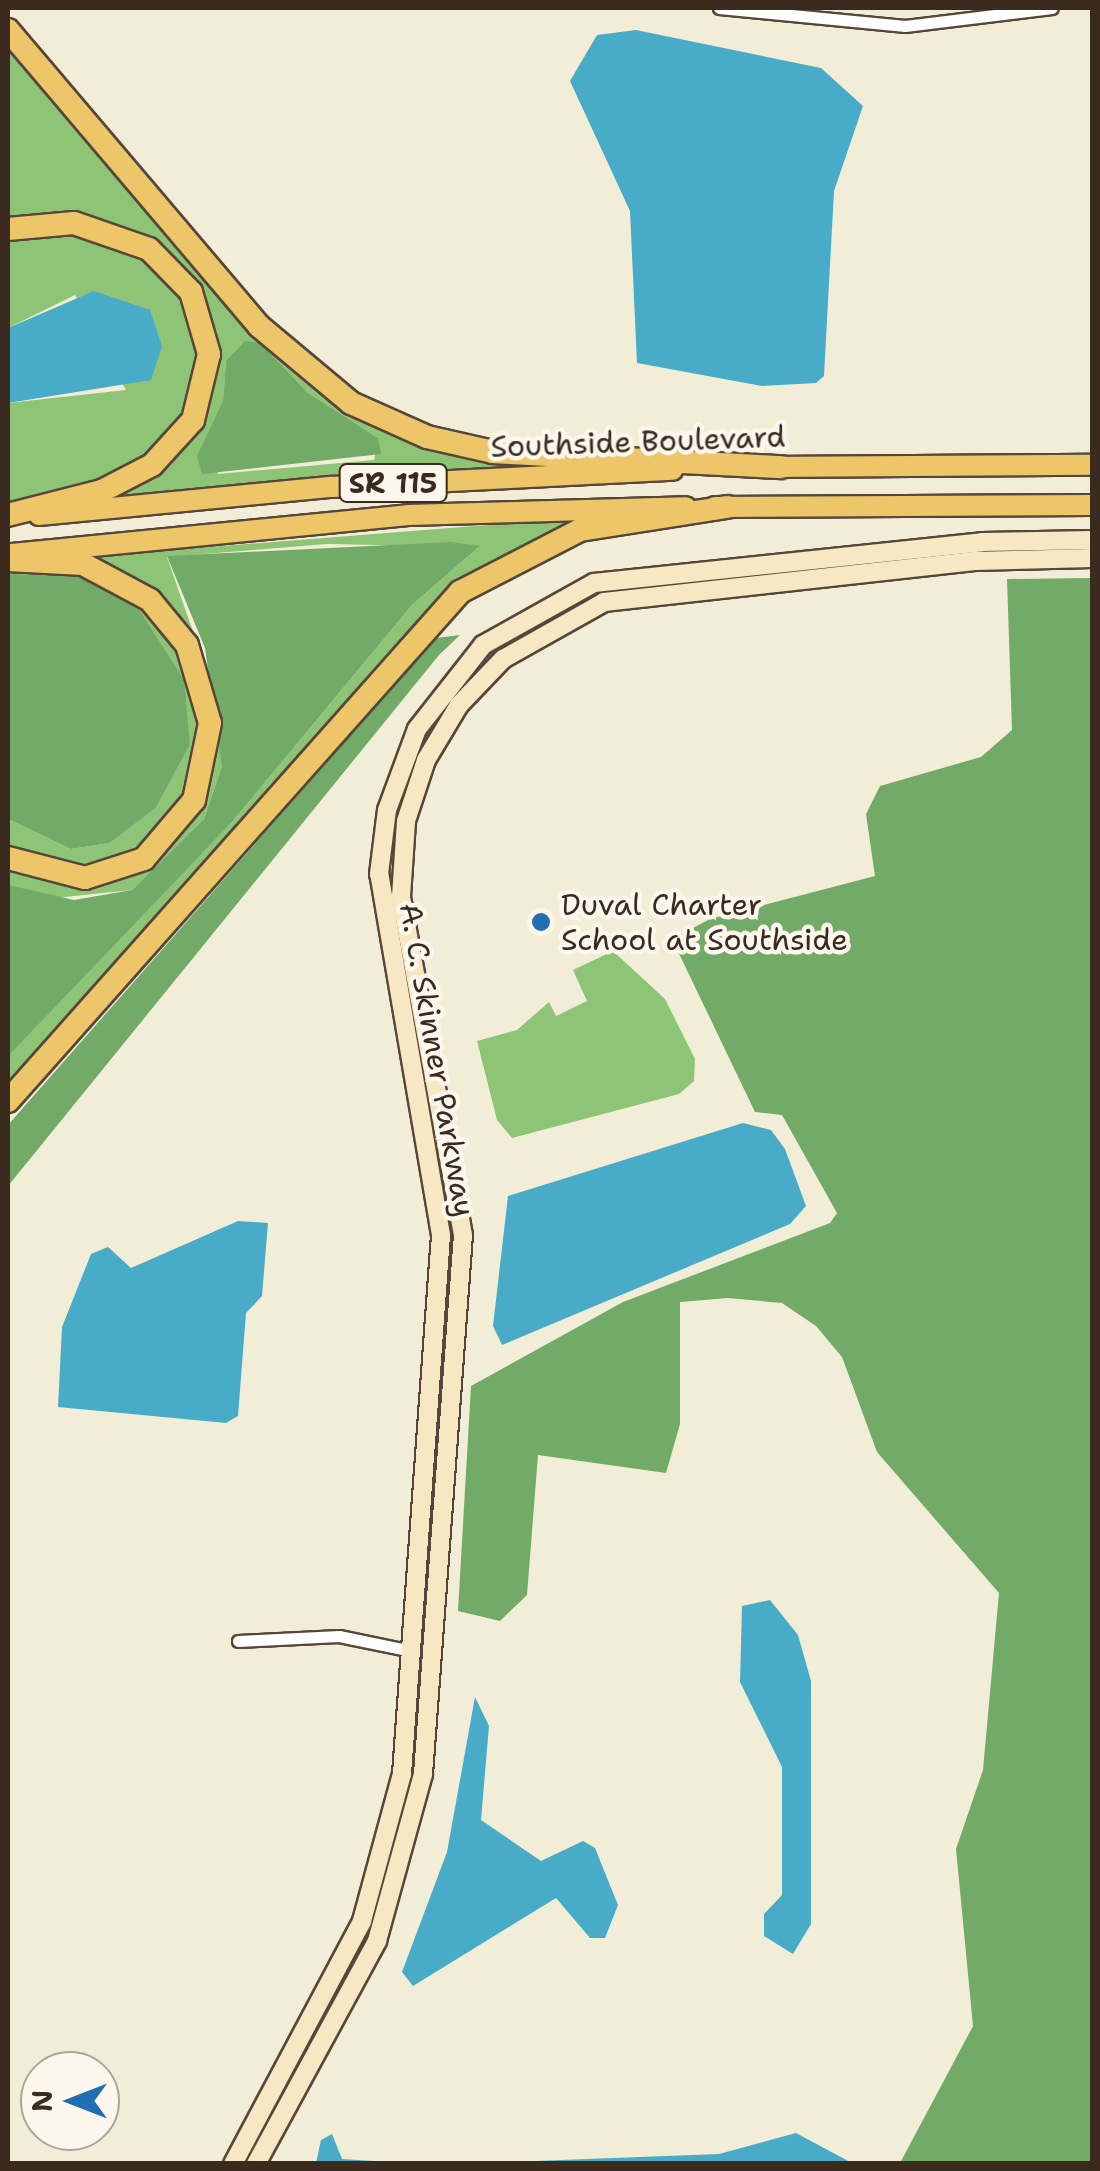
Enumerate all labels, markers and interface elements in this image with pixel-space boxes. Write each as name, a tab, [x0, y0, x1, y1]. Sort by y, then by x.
street label: Southside Boulevard	[490, 419, 786, 465]
road number: SR 115	[338, 460, 448, 506]
place label: Duval Charter School at Southside	[561, 887, 848, 958]
street label: A. C. Skinner Parkway	[392, 900, 482, 1220]
marker: Duval Charter School at Southside	[530, 911, 552, 933]
north arrow	[20, 2051, 120, 2151]
text: N	[23, 2090, 61, 2112]

